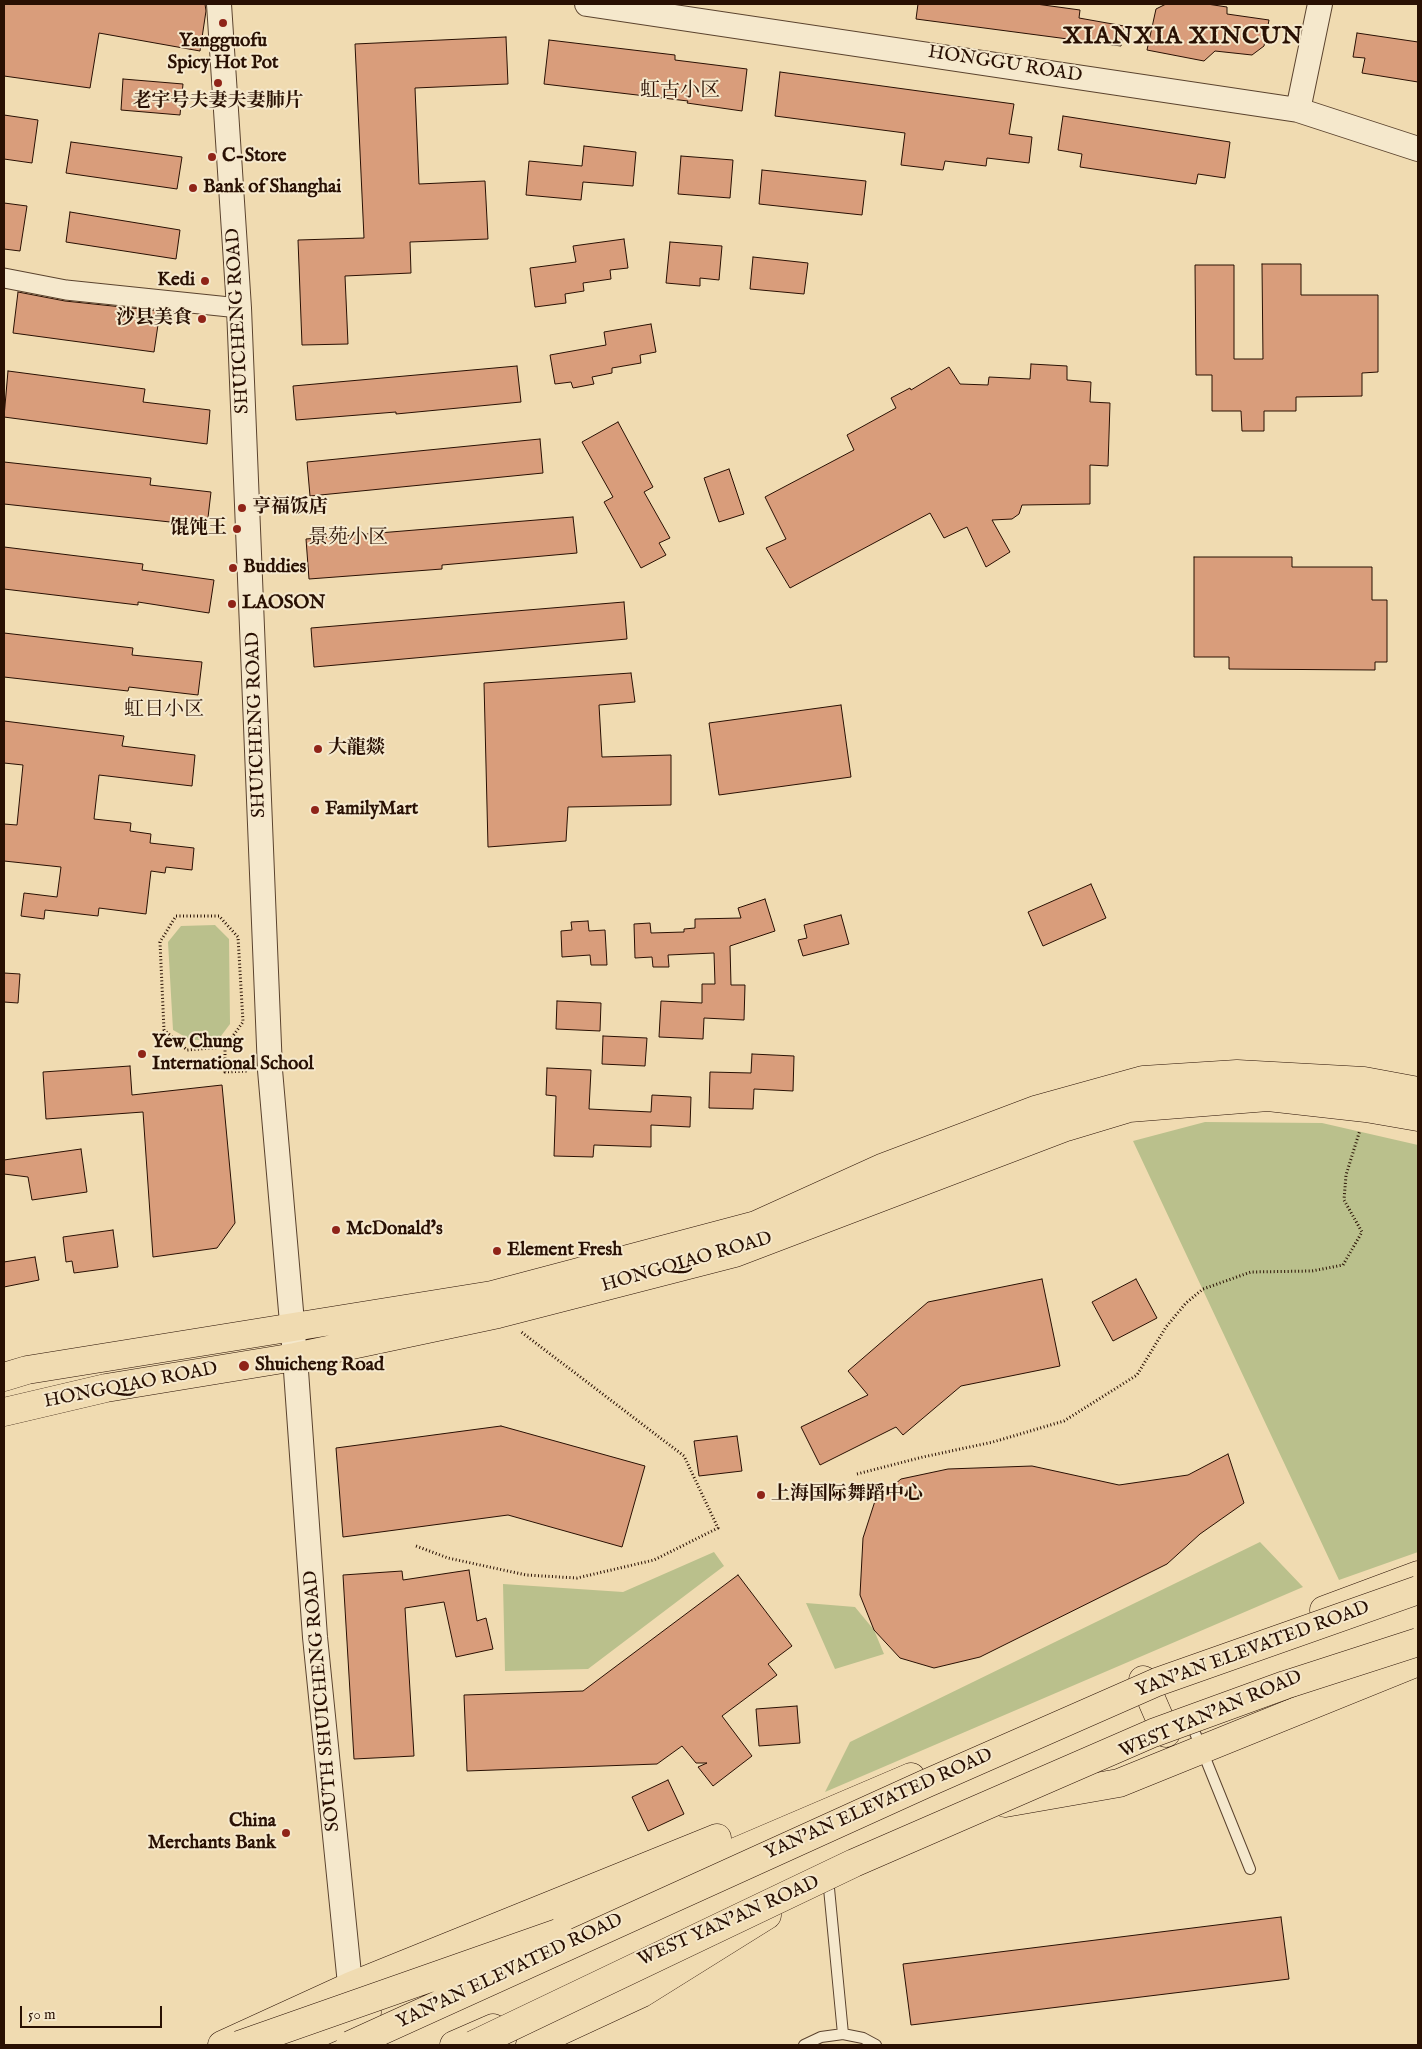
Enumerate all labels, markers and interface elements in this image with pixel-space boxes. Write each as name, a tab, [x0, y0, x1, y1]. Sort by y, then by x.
marker: Yangguofu Spicy Hot Pot	[217, 17, 229, 29]
district label: XIANXIA XINCUN	[1061, 24, 1305, 52]
place label: Yangguofu Spicy Hot Pot	[168, 31, 278, 75]
street label: HONGGU ROAD	[926, 42, 1084, 88]
marker: 老宇号夫妻夫妻肺片	[212, 77, 224, 89]
district label: 虹古小区	[640, 80, 720, 104]
place label: 老宇号夫妻夫妻肺片	[133, 91, 303, 113]
place label: C-Store	[222, 146, 286, 168]
marker: C-Store	[206, 151, 218, 163]
place label: Bank of Shanghai	[203, 177, 341, 199]
marker: Bank of Shanghai	[187, 182, 199, 194]
street label: SHUICHENG ROAD	[223, 227, 255, 415]
place label: Kedi	[157, 270, 195, 292]
marker: Kedi	[199, 275, 211, 287]
place label: 沙县美食	[116, 308, 192, 330]
marker: 沙县美食	[196, 313, 208, 325]
place label: 亨福饭店	[252, 497, 328, 519]
marker: 亨福饭店	[236, 502, 248, 514]
place label: 馄饨王	[170, 518, 227, 540]
marker: 馄饨王	[231, 523, 243, 535]
district label: 景苑小区	[308, 527, 388, 551]
place label: Buddies	[243, 557, 306, 579]
marker: Buddies	[227, 562, 239, 574]
place label: LAOSON	[242, 593, 326, 615]
marker: LAOSON	[226, 598, 238, 610]
street label: SHUICHENG ROAD	[242, 632, 272, 818]
district label: 虹日小区	[124, 699, 204, 723]
place label: 大龍燚	[328, 738, 385, 760]
marker: 大龍燚	[312, 743, 324, 755]
place label: FamilyMart	[325, 799, 418, 821]
marker: FamilyMart	[309, 804, 321, 816]
place label: Yew Chung International School	[152, 1032, 314, 1076]
marker: Yew Chung International School	[136, 1048, 148, 1060]
place label: McDonald's	[346, 1219, 443, 1241]
marker: McDonald's	[330, 1224, 342, 1236]
street label: HONGQIAO ROAD	[599, 1228, 775, 1298]
place label: Element Fresh	[507, 1240, 622, 1262]
marker: Element Fresh	[491, 1245, 503, 1257]
place label: Shuicheng Road	[255, 1355, 384, 1377]
street label: HONGQIAO ROAD	[42, 1358, 220, 1414]
marker: Shuicheng Road	[237, 1359, 251, 1373]
place label: 上海国际舞蹈中心	[771, 1484, 923, 1506]
marker: 上海国际舞蹈中心	[755, 1489, 767, 1501]
street label: SOUTH SHUICHENG ROAD	[300, 1570, 346, 1832]
street label: YAN'AN ELEVATED ROAD	[1133, 1597, 1373, 1703]
street label: WEST YAN'AN ROAD	[1116, 1666, 1306, 1764]
street label: YAN'AN ELEVATED ROAD	[761, 1744, 997, 1866]
place label: China Merchants Bank	[148, 1811, 276, 1855]
marker: China Merchants Bank	[280, 1827, 292, 1839]
street label: WEST YAN'AN ROAD	[635, 1872, 823, 1972]
street label: YAN'AN ELEVATED ROAD	[393, 1909, 627, 2035]
scale bar	[22, 1996, 165, 2028]
text: 50 m	[28, 2005, 56, 2024]

